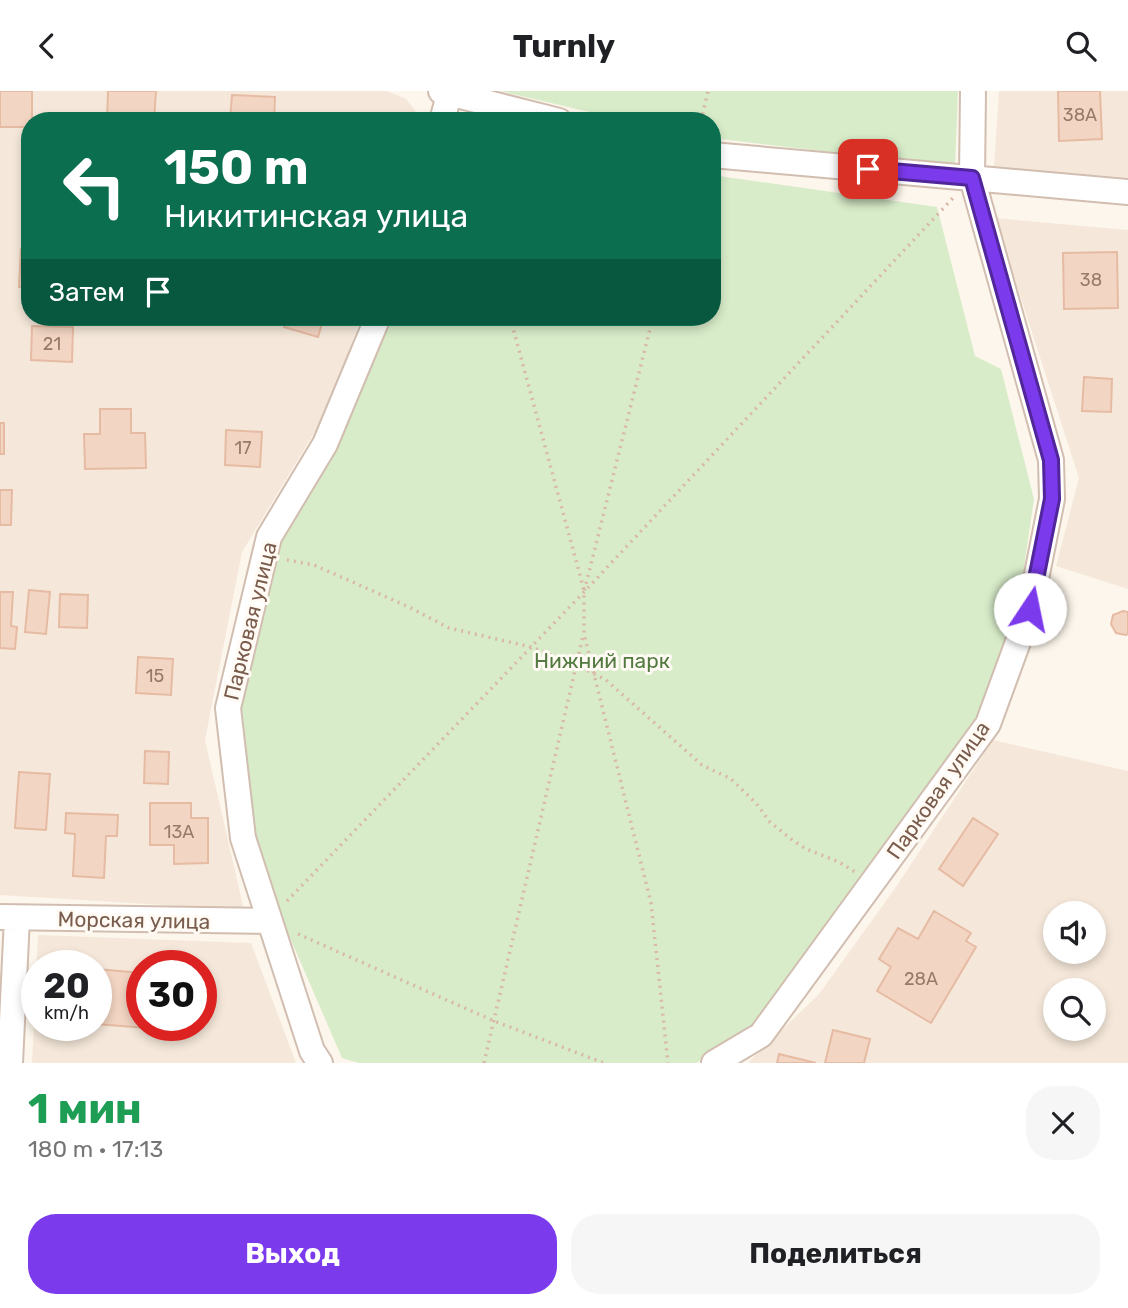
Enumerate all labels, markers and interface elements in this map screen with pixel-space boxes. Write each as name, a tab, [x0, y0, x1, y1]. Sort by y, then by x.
icon: back	[28, 27, 66, 65]
text: Turnly	[513, 27, 615, 65]
icon: search	[1062, 27, 1100, 65]
house number: 38А	[1063, 104, 1097, 126]
text: 150 m	[164, 138, 309, 196]
pin	[838, 139, 898, 199]
icon: left	[49, 140, 140, 231]
icon: arrive	[849, 150, 887, 188]
text: Никитинская улица	[164, 197, 468, 235]
house number: 38	[1080, 269, 1102, 291]
icon: arrive	[139, 273, 177, 311]
text: Затем	[49, 277, 125, 308]
house number: 21	[43, 333, 61, 355]
house number: 17	[235, 437, 251, 459]
street label: Парковая улица	[218, 539, 282, 703]
position arrow	[993, 572, 1067, 646]
park label: Нижний парк	[534, 648, 670, 673]
house number: 15	[146, 665, 164, 687]
street label: Парковая улица	[881, 716, 995, 864]
house number: 13А	[164, 821, 194, 843]
map controls	[1043, 901, 1106, 1041]
button: sound	[1043, 901, 1106, 964]
street label: Морская улица	[57, 906, 211, 934]
speed limit sign: 30	[126, 950, 217, 1041]
text: 20	[43, 965, 90, 1007]
house number: 28А	[904, 968, 938, 990]
button: search	[1043, 978, 1106, 1041]
text: km/h	[44, 1002, 89, 1024]
text: 1 мин	[28, 1084, 142, 1134]
button: close	[1026, 1086, 1100, 1160]
text: 180 m · 17:13	[28, 1135, 163, 1163]
button: Выход	[28, 1214, 557, 1294]
button: Поделиться	[571, 1214, 1100, 1294]

